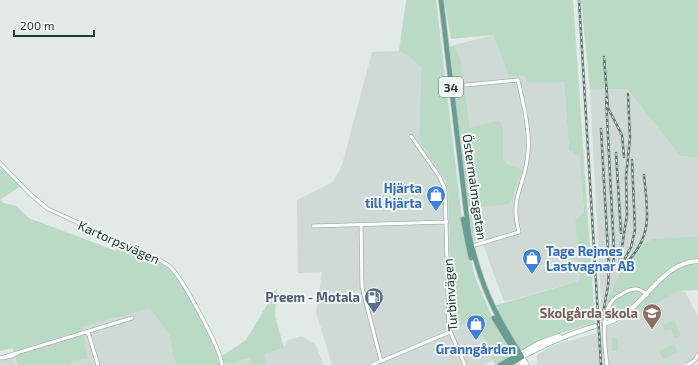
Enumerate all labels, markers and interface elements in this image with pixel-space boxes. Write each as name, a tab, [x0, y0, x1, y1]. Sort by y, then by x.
scale bar	[14, 12, 94, 38]
text: 200 m	[20, 18, 54, 32]
road number: 34	[439, 77, 463, 97]
street label: Östermalmsgatan	[460, 133, 490, 241]
place label: Hjärta till hjärta	[365, 180, 422, 211]
shop icon: Hjärta till hjärta	[425, 184, 447, 212]
street label: Kartorpsvägen	[76, 217, 162, 267]
place label: Tage Rejmes Lastvagnar AB	[546, 243, 635, 274]
shop icon: Tage Rejmes Lastvagnar AB	[521, 247, 543, 275]
street label: Turbinvägen	[439, 258, 461, 332]
fuel station icon: Preem - Motala	[363, 286, 385, 314]
place label: Preem - Motala	[265, 289, 360, 305]
school or university icon: Skolgårda skola	[641, 302, 663, 330]
place label: Skolgårda skola	[540, 305, 638, 321]
shop icon: Granngården	[465, 313, 487, 341]
place label: Granngården	[436, 341, 516, 357]

